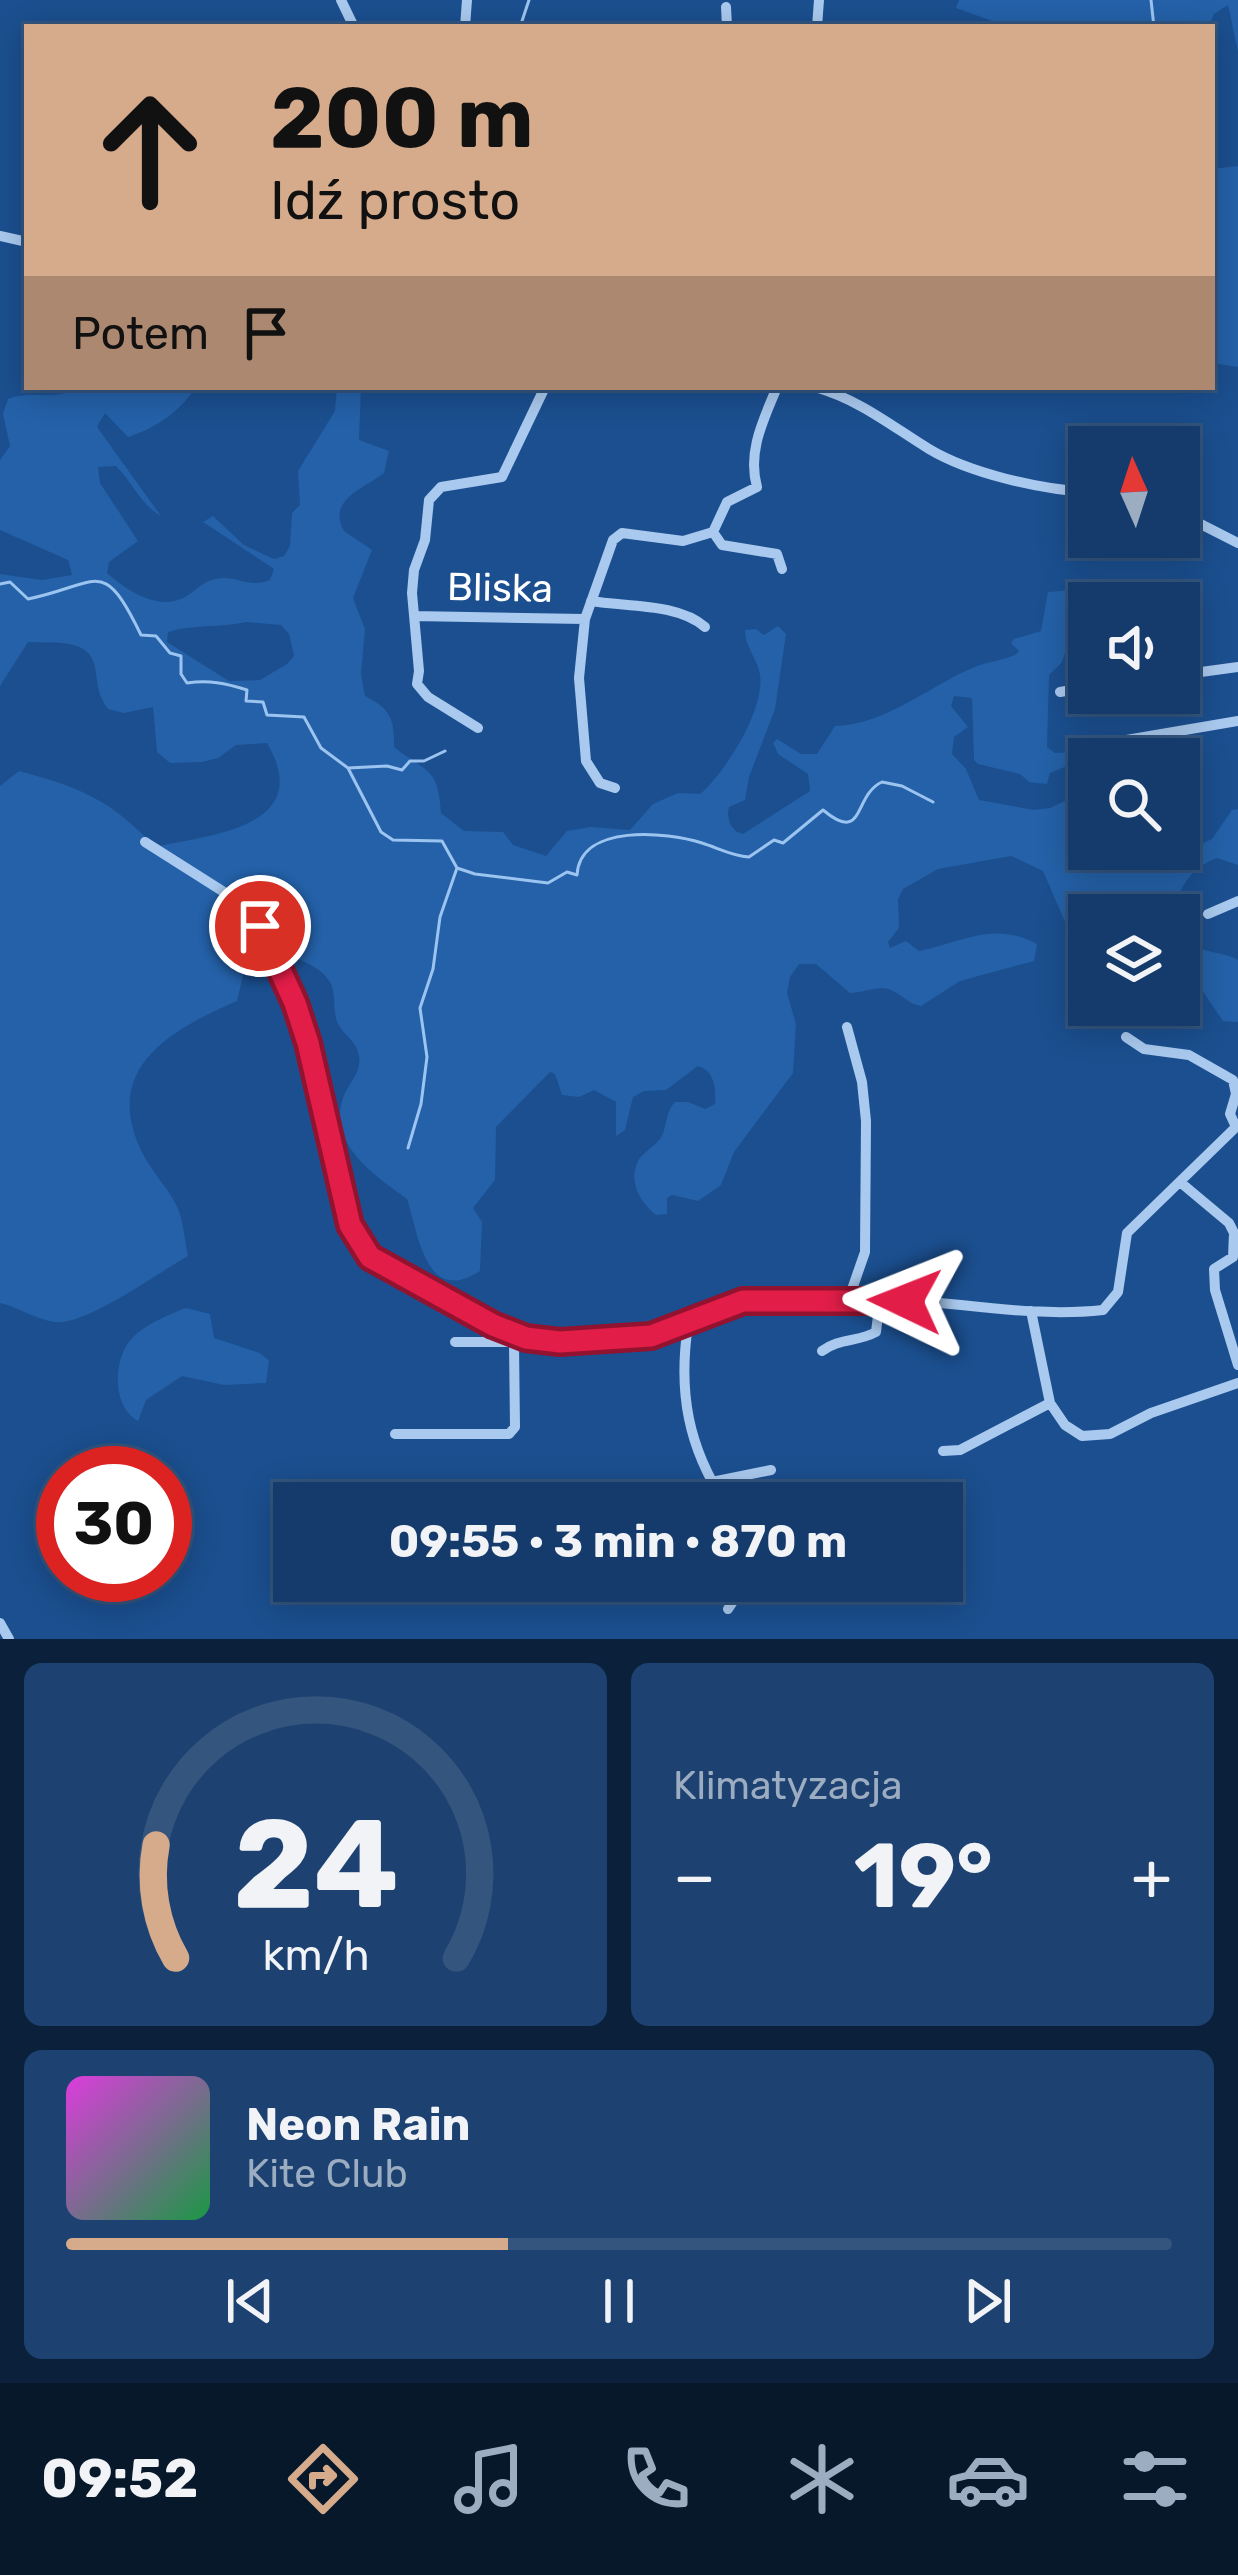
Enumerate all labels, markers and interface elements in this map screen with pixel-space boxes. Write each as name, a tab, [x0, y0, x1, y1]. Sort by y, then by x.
text: 200 m	[270, 68, 534, 168]
icon: ahead	[72, 72, 228, 228]
text: Idź prosto	[270, 169, 520, 233]
icon: arrive	[233, 300, 299, 366]
text: Potem	[72, 307, 209, 360]
north arrow	[1068, 426, 1200, 558]
map controls	[1068, 426, 1200, 1026]
street label: Bliska	[447, 564, 553, 612]
button: sound	[1068, 582, 1200, 714]
button: search	[1068, 738, 1200, 870]
pin	[209, 875, 311, 977]
icon: arrive	[227, 893, 293, 959]
button: layers	[1068, 894, 1200, 1026]
position arrow	[842, 1238, 968, 1364]
speed limit sign: 30	[36, 1446, 192, 1602]
text: 09:55 · 3 min · 870 m	[389, 1515, 847, 1568]
text: Klimatyzacja	[673, 1763, 902, 1809]
text: 24	[233, 1790, 398, 1938]
text: 19°	[854, 1823, 993, 1930]
text: −	[673, 1837, 716, 1916]
text: +	[1131, 1837, 1172, 1916]
text: km/h	[262, 1929, 369, 1980]
text: Neon Rain	[246, 2098, 471, 2151]
text: Kite Club	[246, 2151, 408, 2197]
icon: previous	[217, 2268, 283, 2334]
icon: pause	[586, 2268, 652, 2334]
icon: next	[955, 2268, 1021, 2334]
icon: directions	[281, 2437, 365, 2521]
icon: music	[447, 2437, 531, 2521]
icon: phone	[614, 2437, 698, 2521]
icon: climate	[780, 2437, 864, 2521]
icon: car	[946, 2437, 1030, 2521]
icon: filters	[1113, 2437, 1197, 2521]
text: 09:52	[41, 2447, 198, 2511]

